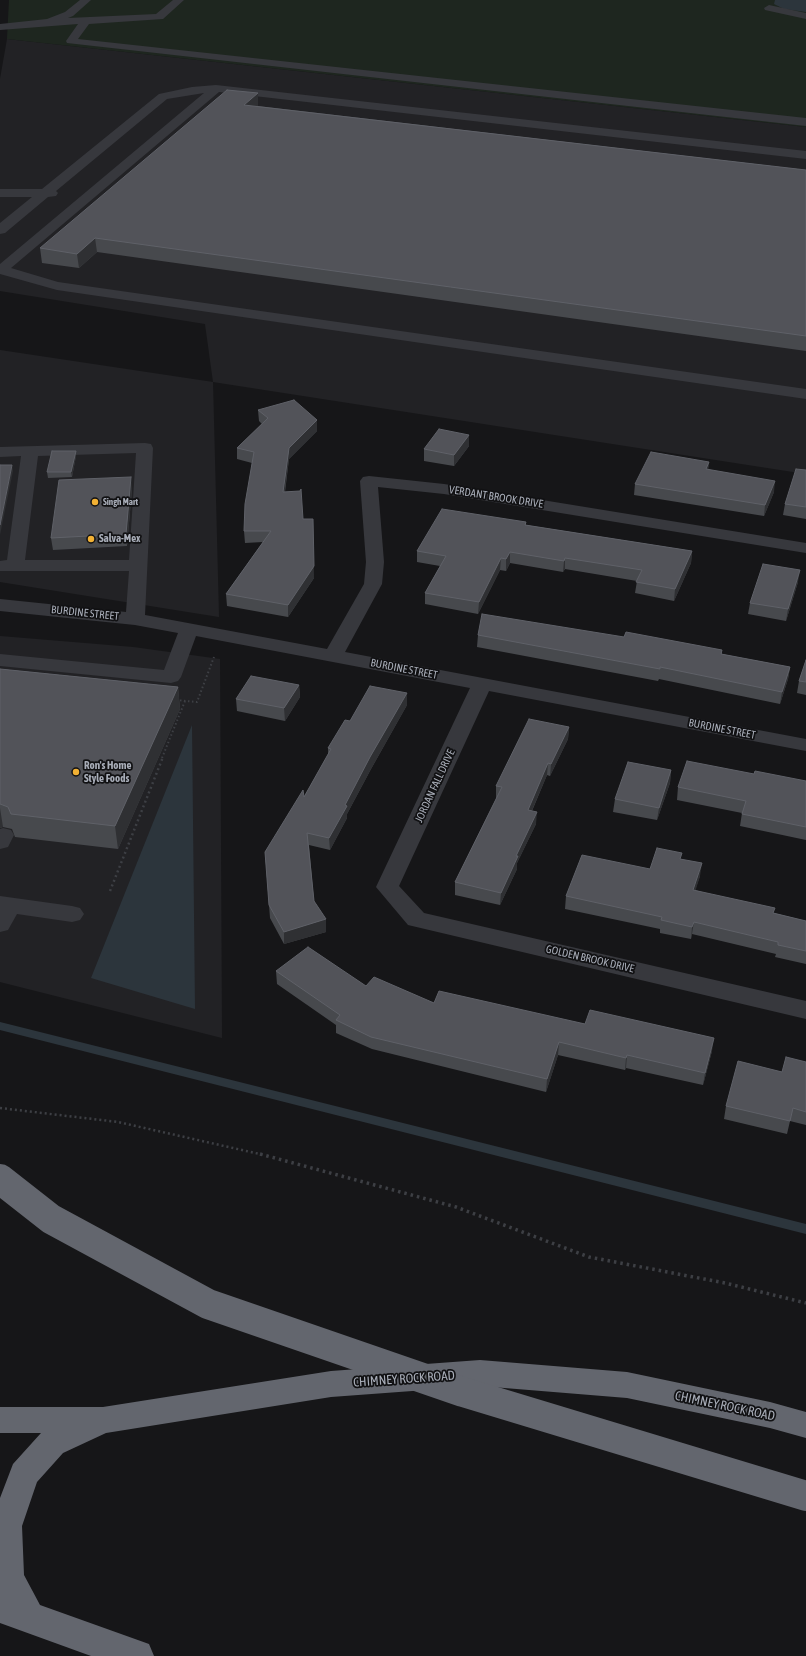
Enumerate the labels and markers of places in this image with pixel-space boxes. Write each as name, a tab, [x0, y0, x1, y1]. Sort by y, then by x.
marker: Singh Mart	[90, 497, 100, 507]
place label: Singh Mart	[103, 497, 138, 507]
place label: Salva-Mex	[99, 532, 141, 546]
marker: Salva-Mex	[86, 534, 96, 544]
place label: Ron's Home Style Foods	[84, 759, 131, 785]
marker: Ron's Home Style Foods	[71, 767, 81, 777]

